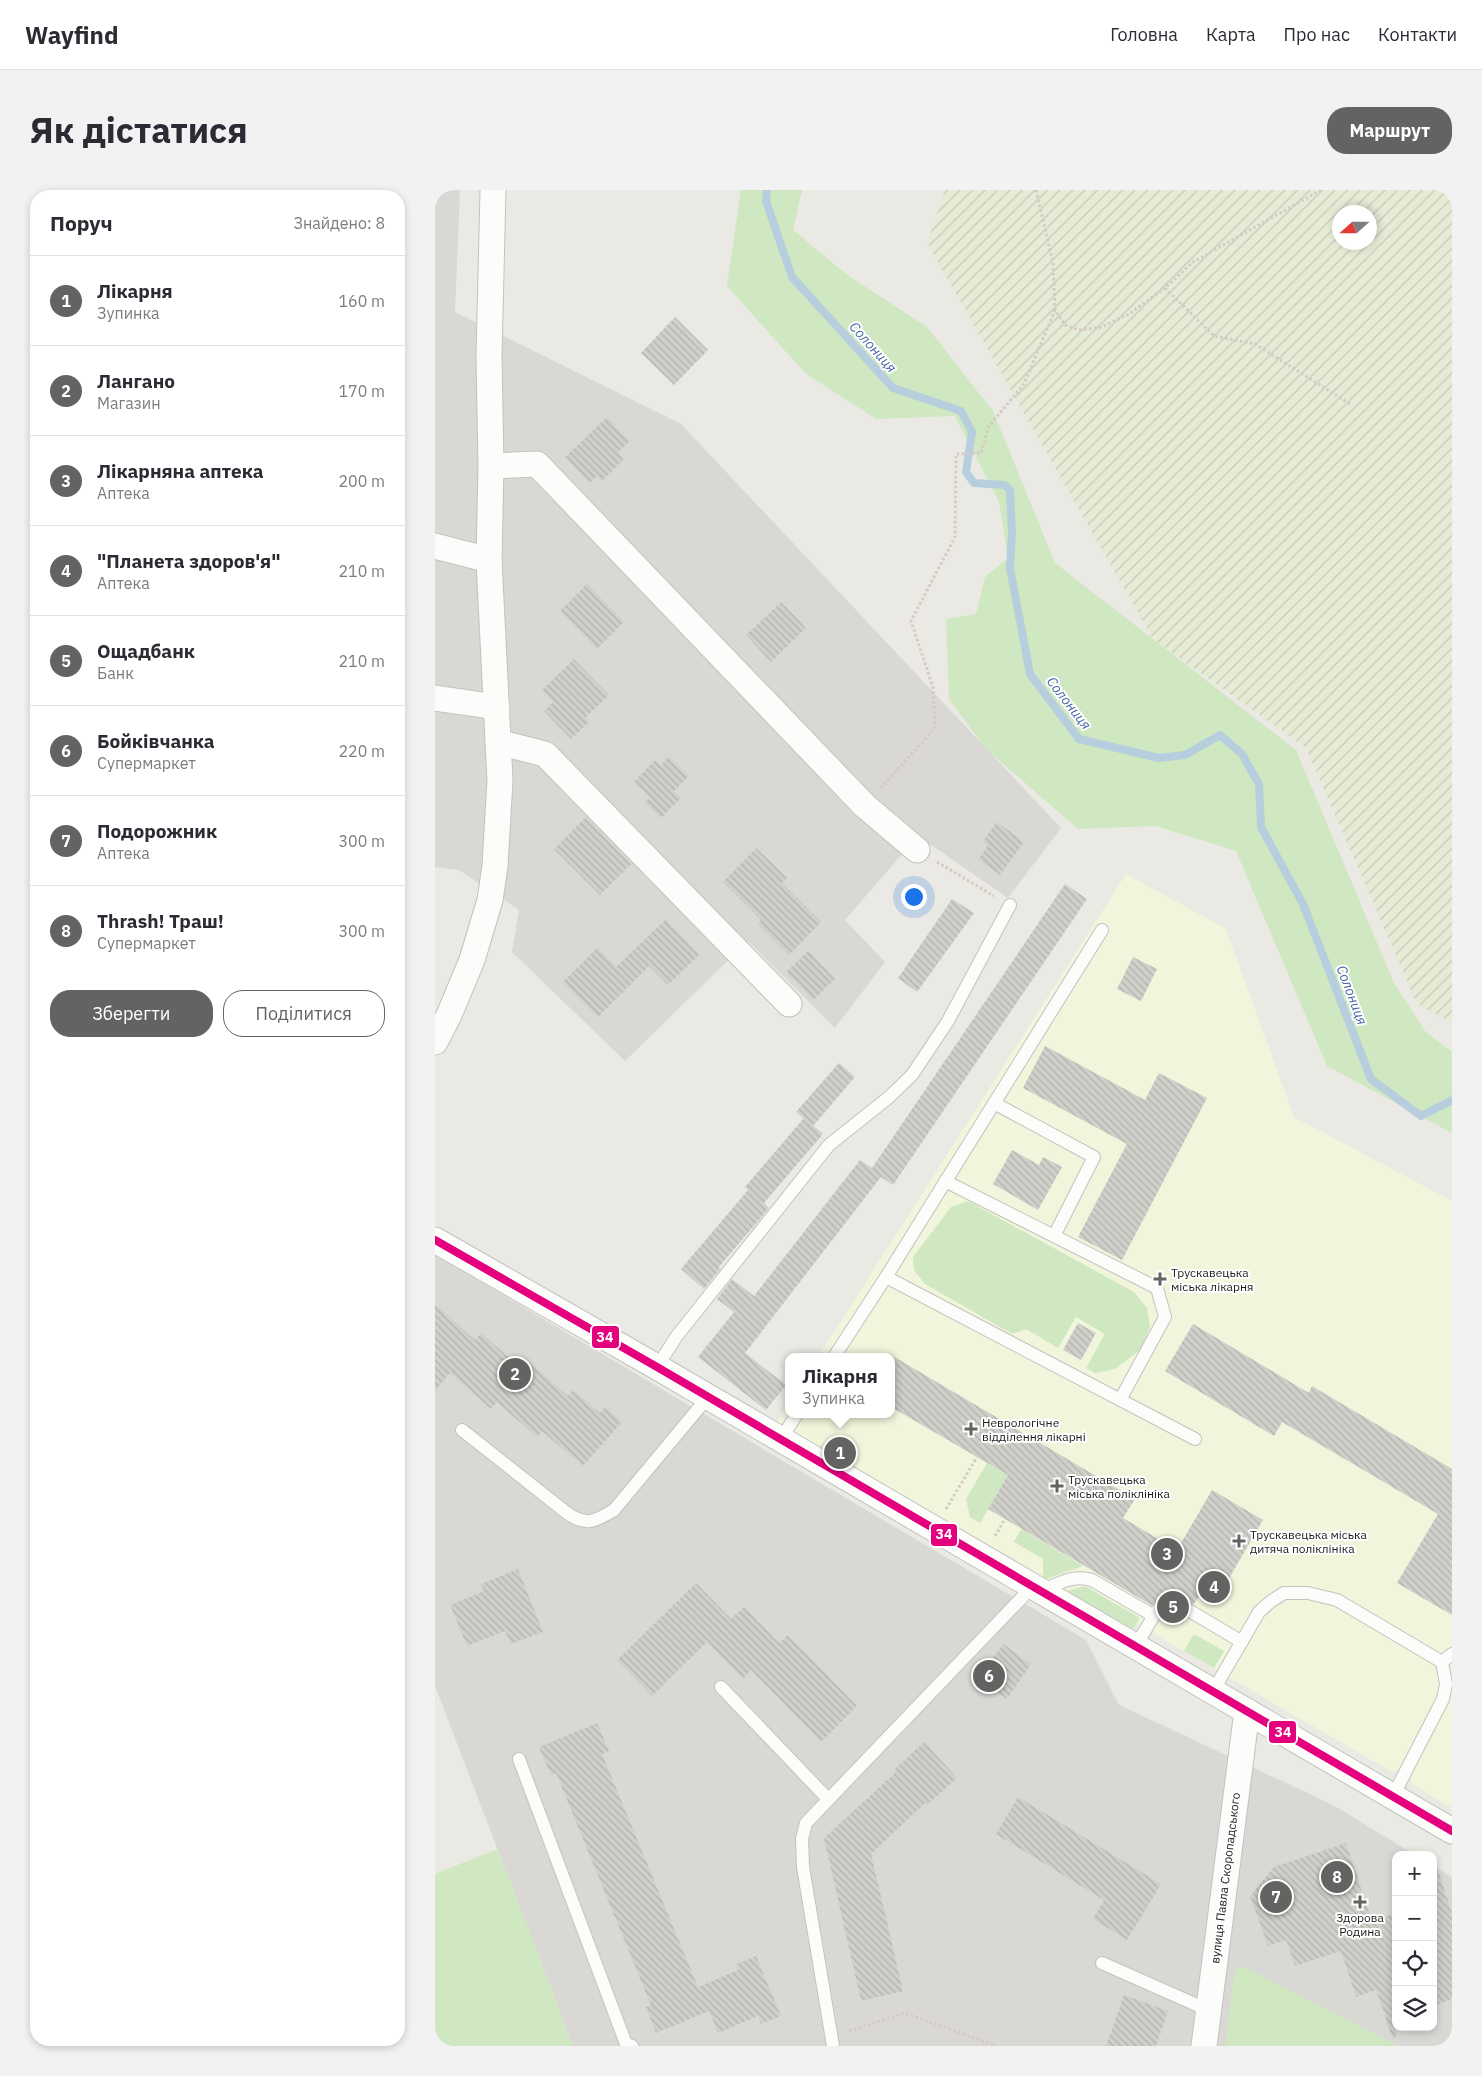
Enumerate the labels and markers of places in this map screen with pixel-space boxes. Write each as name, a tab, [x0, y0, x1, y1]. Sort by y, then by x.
place label: Трускавецька міська лікарня	[1171, 1265, 1253, 1294]
marker: Трускавецька міська лікарня	[1153, 1272, 1167, 1286]
pin: 2	[499, 1355, 531, 1393]
place label: Неврологічне відділення лікарні	[982, 1415, 1086, 1444]
marker: Неврологічне відділення лікарні	[964, 1422, 978, 1436]
pin: 1	[824, 1434, 856, 1472]
place label: Трускавецька міська поліклініка	[1068, 1472, 1171, 1501]
marker: Трускавецька міська поліклініка	[1050, 1479, 1064, 1493]
place label: Трускавецька міська дитяча поліклініка	[1250, 1527, 1368, 1556]
marker: Трускавецька міська дитяча поліклініка	[1232, 1534, 1246, 1548]
pin: 3	[1151, 1535, 1183, 1573]
pin: 4	[1198, 1568, 1230, 1606]
pin: 5	[1157, 1588, 1189, 1626]
pin: 6	[973, 1657, 1005, 1695]
pin: 8	[1321, 1858, 1353, 1896]
pin: 7	[1260, 1878, 1292, 1916]
marker: Здорова Родина	[1354, 1896, 1366, 1908]
place label: Здорова Родина	[1336, 1910, 1384, 1939]

